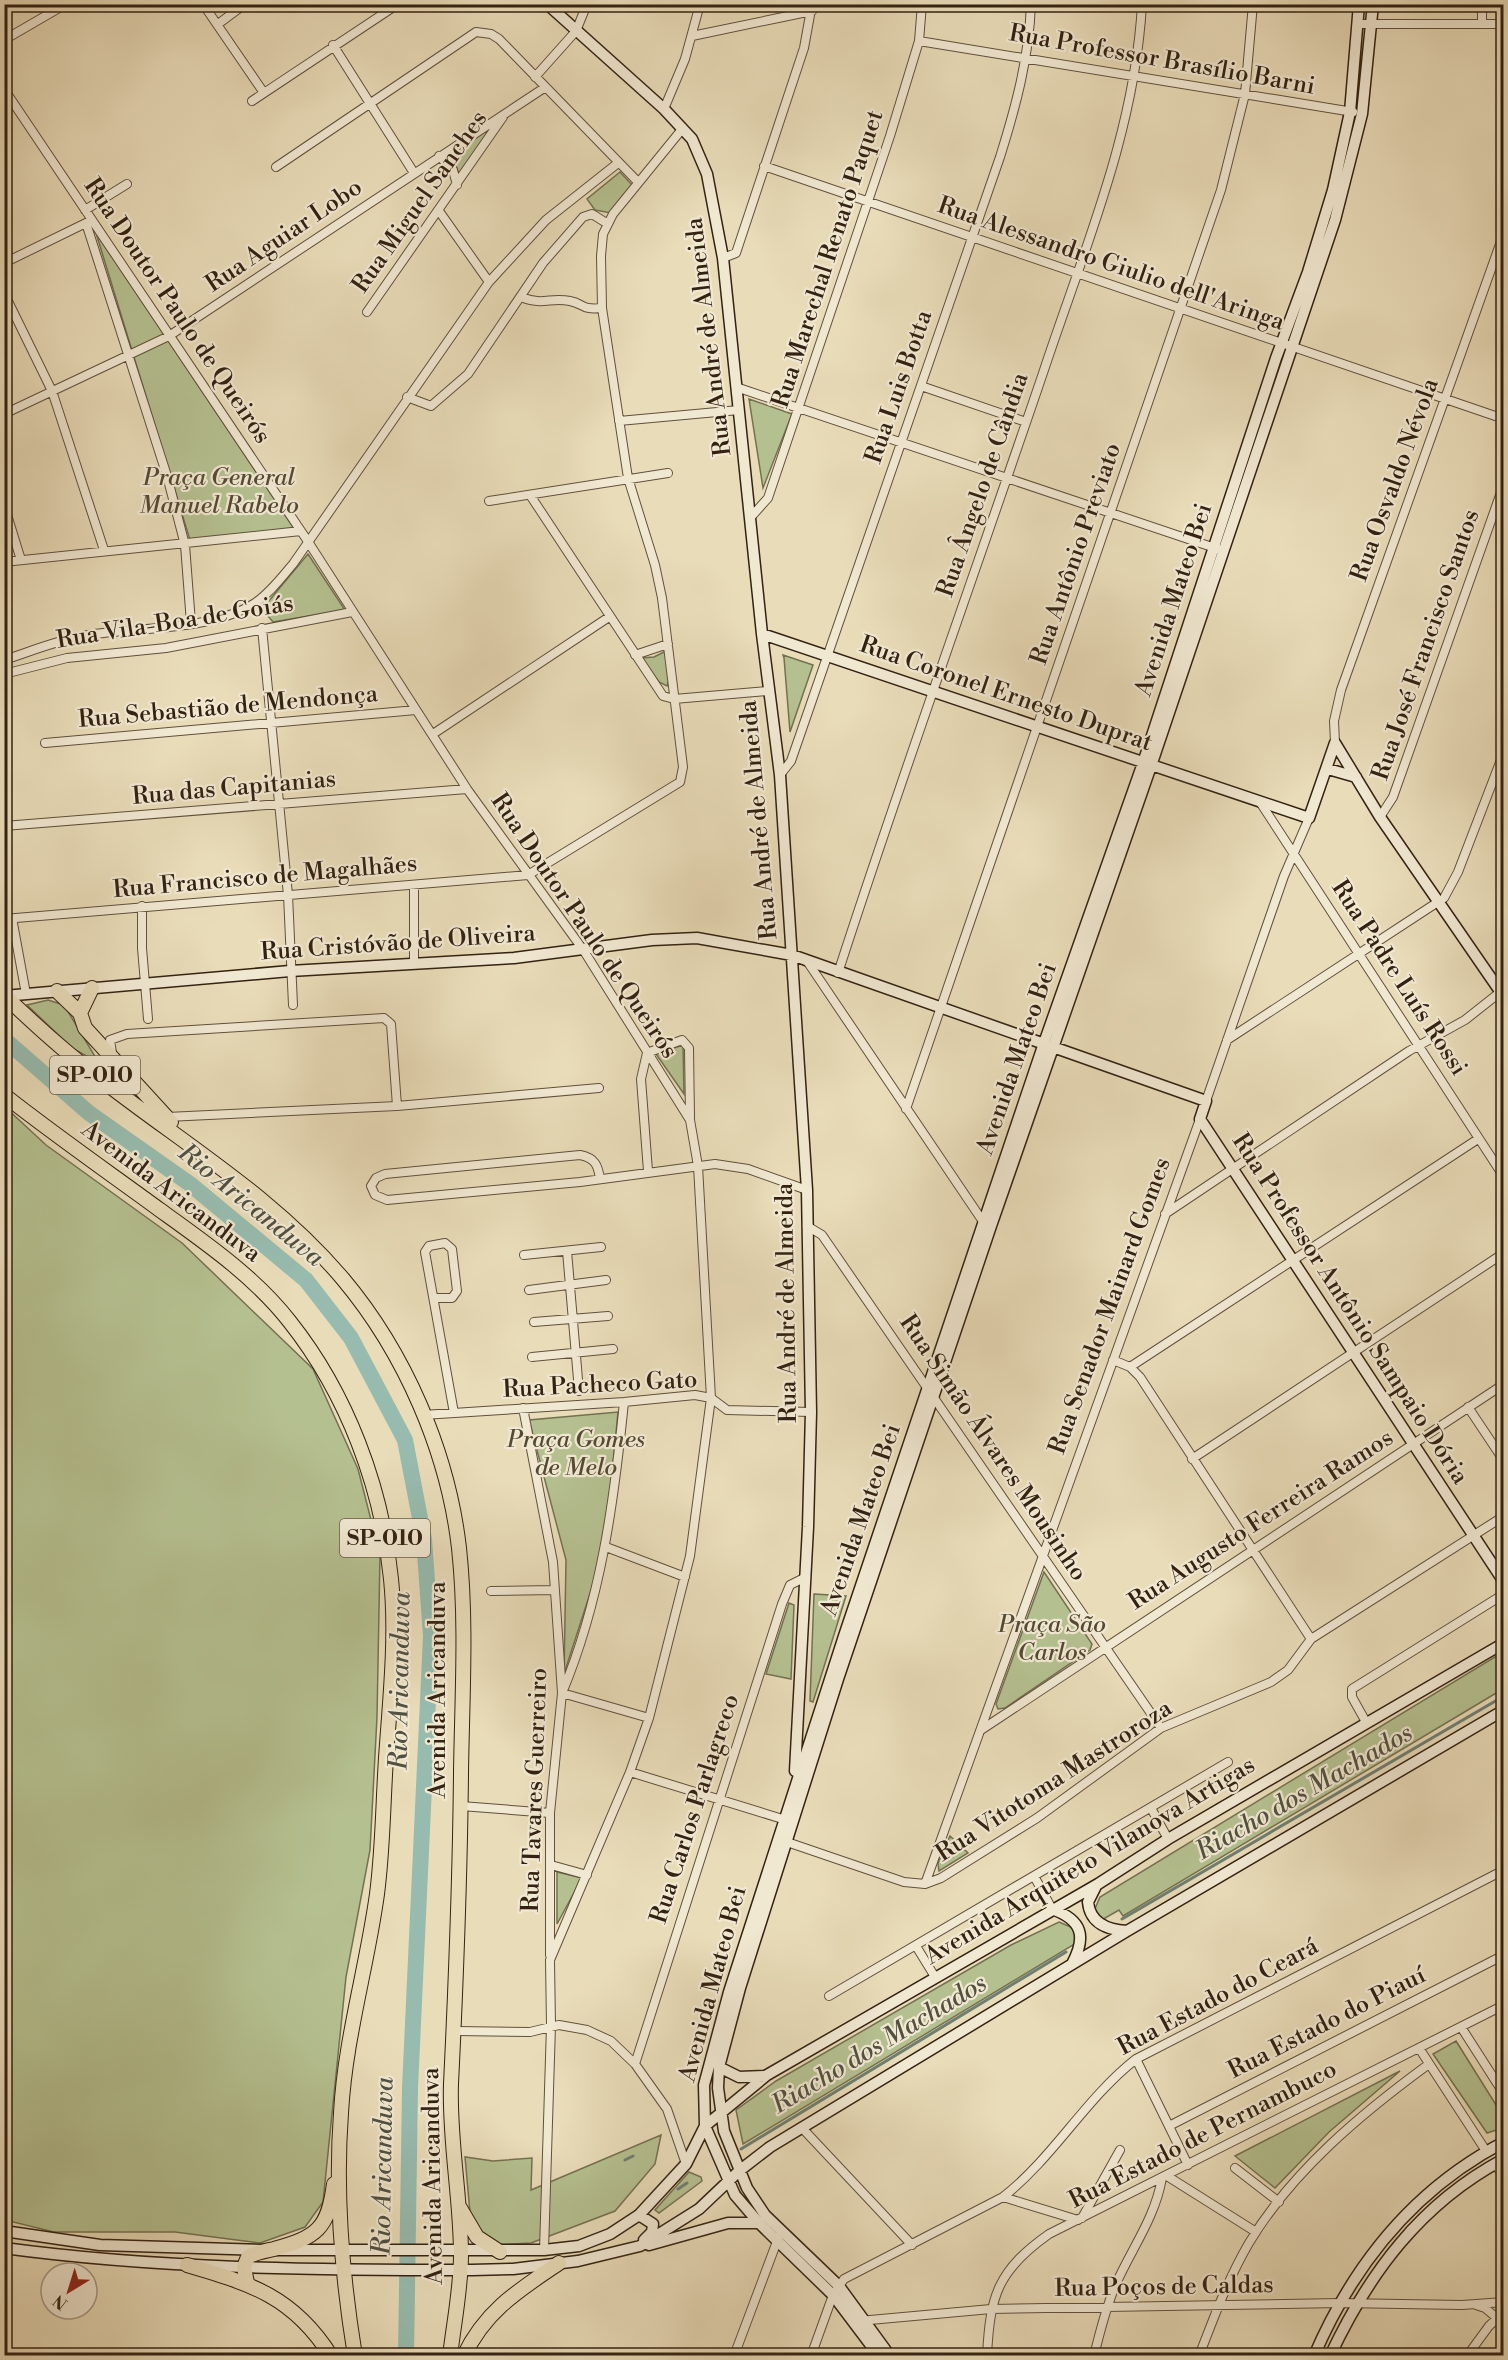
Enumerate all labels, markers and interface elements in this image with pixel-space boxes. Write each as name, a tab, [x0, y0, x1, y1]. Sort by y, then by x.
street label: Rua Professor Brasílio Barni	[1007, 18, 1317, 102]
street label: Rua Miguel Sanches	[346, 105, 494, 299]
street label: Rua Marechal Renato Paquet	[766, 106, 891, 412]
street label: Rua Doutor Paulo de Queirós	[77, 172, 277, 450]
street label: Rua Aguiar Lobo	[200, 173, 368, 299]
street label: Rua Alessandro Giulio dell'Aringa	[934, 190, 1289, 338]
street label: Rua André de Almeida	[679, 215, 739, 458]
street label: Rua Luis Botta	[859, 306, 940, 468]
street label: Rua Ângelo de Cândia	[930, 368, 1036, 601]
street label: Rua Osvaldo Névola	[1344, 374, 1446, 586]
street label: Rua Antônio Previato	[1024, 439, 1128, 669]
park label: Praça General Manuel Rabelo	[139, 463, 299, 521]
street label: Avenida Mateo Bei	[1128, 500, 1219, 701]
street label: Rua José Francisco Santos	[1366, 506, 1486, 784]
street label: Rua Vila-Boa de Goiás	[54, 588, 296, 656]
street label: Rua Coronel Ernesto Duprat	[856, 630, 1157, 758]
street label: Rua Sebastião de Mendonça	[77, 679, 380, 735]
street label: Rua André de Almeida	[734, 698, 784, 941]
street label: Rua das Capitanias	[131, 764, 337, 812]
street label: Rua Doutor Paulo de Queirós	[484, 787, 684, 1065]
street label: Rua Francisco de Magalhães	[112, 849, 418, 905]
street label: Rua Padre Luís Rossi	[1325, 875, 1474, 1082]
street label: Rua Cristóvão de Oliveira	[260, 918, 537, 968]
street label: Avenida Mateo Bei	[970, 959, 1064, 1160]
road number: SP-010	[50, 1056, 140, 1094]
street label: Avenida Aricanduva	[74, 1114, 267, 1270]
street label: Rua Professor Antônio Sampaio Dória	[1225, 1128, 1475, 1491]
water label: Rio Aricanduva	[171, 1136, 331, 1274]
street label: Rua Senador Mainard Gomes	[1042, 1154, 1178, 1458]
street label: Rua André de Almeida	[770, 1182, 804, 1423]
street label: Rua Simão Álvares Mousinho	[892, 1308, 1094, 1587]
street label: Rua Pacheco Gato	[502, 1365, 698, 1405]
street label: Avenida Mateo Bei	[814, 1420, 908, 1621]
street label: Rua Augusto Ferreira Ramos	[1123, 1423, 1399, 1617]
park label: Praça Gomes de Melo	[506, 1425, 645, 1483]
road number: SP-010	[340, 1519, 430, 1557]
street label: Avenida Aricanduva	[423, 1581, 453, 1800]
water label: Rio Aricanduva	[382, 1591, 418, 1771]
park label: Praça São Carlos	[997, 1610, 1106, 1668]
street label: Rua Tavares Guerreiro	[516, 1667, 554, 1913]
street label: Rua Carlos Parlagreco	[644, 1690, 746, 1928]
street label: Rua Vitotoma Mastroroza	[930, 1693, 1178, 1869]
water label: Riacho dos Machados	[1189, 1717, 1418, 1868]
street label: Avenida Arquiteto Vilanova Artigas	[919, 1750, 1261, 1972]
street label: Avenida Mateo Bei	[672, 1883, 754, 2086]
street label: Rua Estado do Ceará	[1113, 1931, 1324, 2063]
street label: Rua Estado do Piauí	[1223, 1960, 1432, 2086]
water label: Riacho dos Machados	[765, 1967, 993, 2121]
street label: Rua Estado de Pernambuco	[1064, 2054, 1342, 2216]
street label: Avenida Aricanduva	[416, 2066, 450, 2286]
water label: Rio Aricanduva	[365, 2076, 401, 2256]
north arrow	[39, 2261, 99, 2321]
street label: Rua Poços de Caldas	[1054, 2270, 1274, 2304]
text: N	[49, 2290, 72, 2314]

